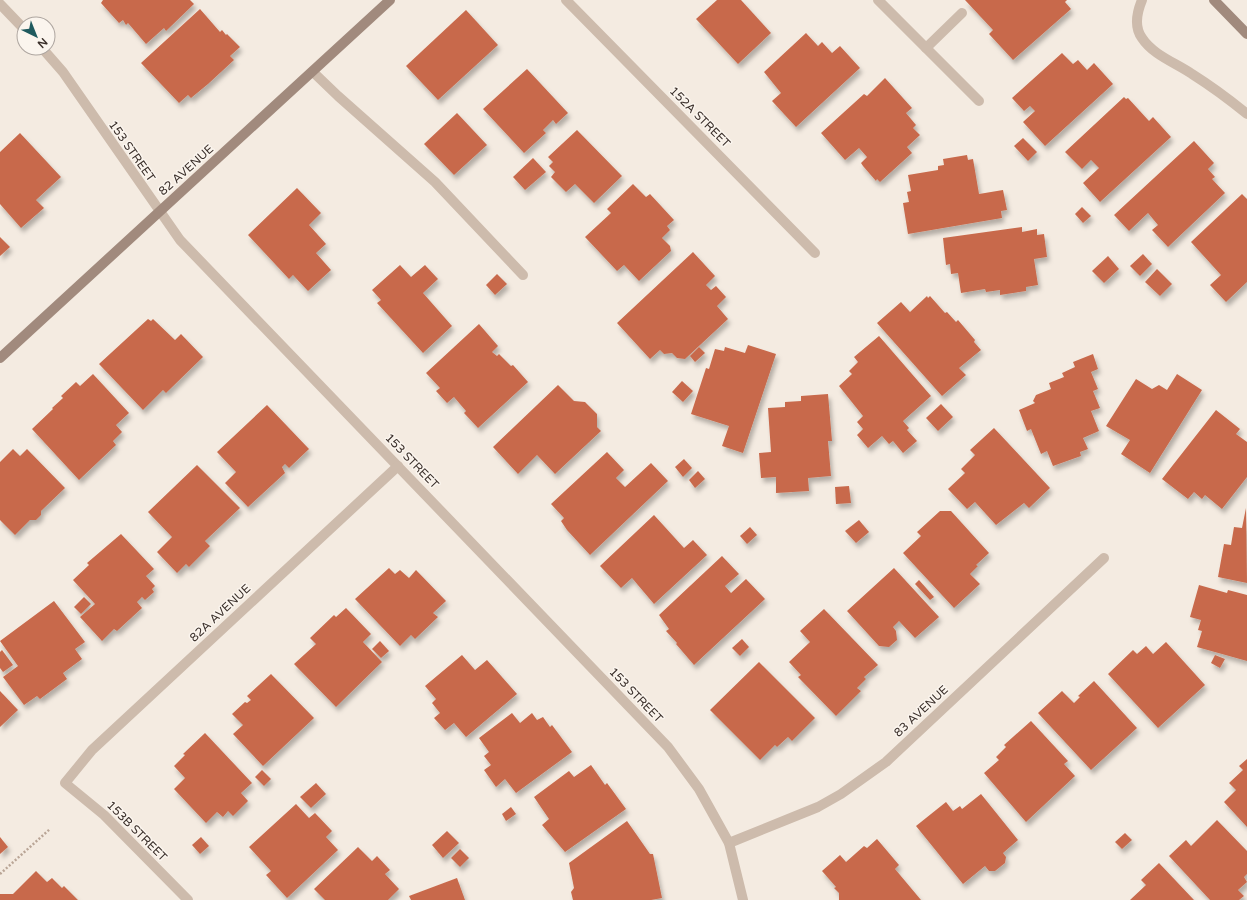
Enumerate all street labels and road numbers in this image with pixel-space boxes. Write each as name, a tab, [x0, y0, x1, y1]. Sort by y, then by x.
street label: 152A STREET	[667, 84, 734, 151]
street label: 153 STREET	[106, 118, 159, 185]
street label: 82 AVENUE	[156, 141, 217, 198]
street label: 153 STREET	[382, 431, 442, 492]
street label: 82A AVENUE	[187, 581, 254, 645]
street label: 153 STREET	[606, 665, 666, 726]
street label: 83 AVENUE	[891, 682, 951, 740]
street label: 153B STREET	[104, 798, 171, 865]

